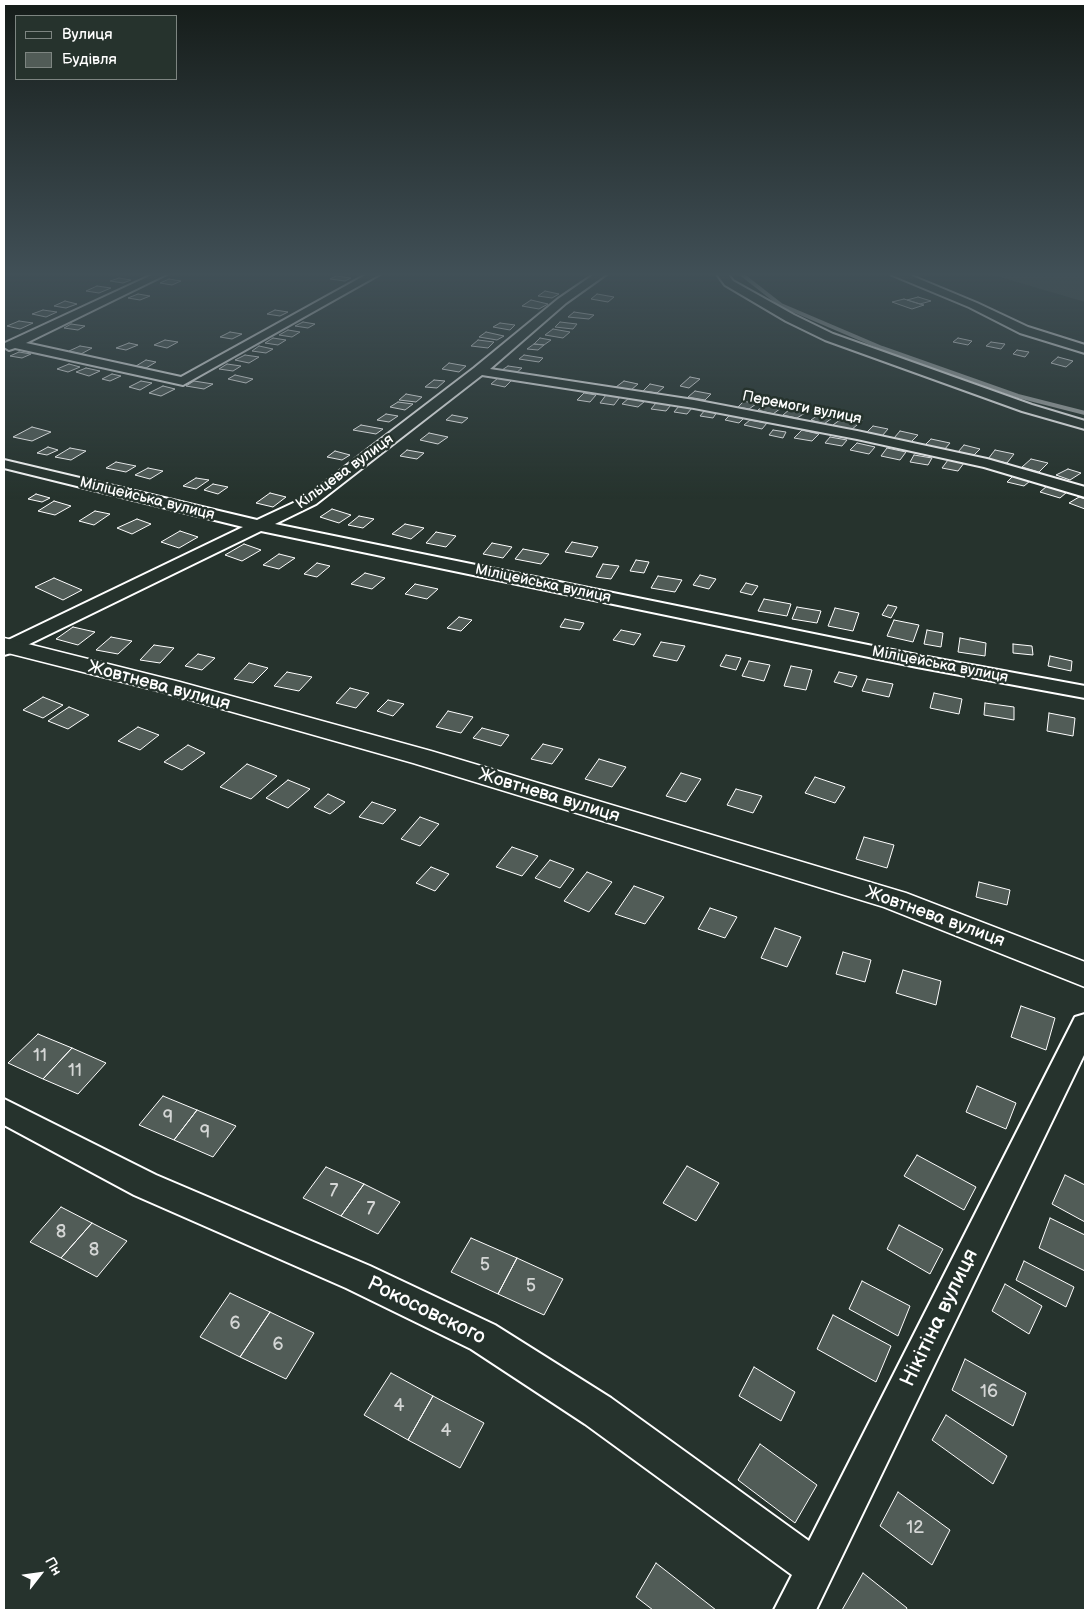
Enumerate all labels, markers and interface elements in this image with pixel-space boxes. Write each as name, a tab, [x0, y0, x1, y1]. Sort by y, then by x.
legend	[15, 15, 178, 80]
text: Вулиця	[62, 25, 113, 44]
text: Будівля	[62, 50, 117, 69]
street label: Перемоги вулиця	[741, 388, 863, 428]
street label: Кільцева вулиця	[293, 431, 397, 513]
street label: Міліцейська вулиця	[78, 474, 216, 524]
street label: Міліцейська вулиця	[473, 561, 613, 607]
street label: Міліцейська вулиця	[870, 643, 1010, 687]
street label: Жовтнева вулиця	[85, 657, 233, 715]
street label: Жовтнева вулиця	[476, 764, 622, 828]
street label: Жовтнева вулиця	[862, 882, 1008, 952]
house number: 11	[33, 1045, 47, 1067]
house number: 11	[68, 1060, 82, 1082]
house number: 9	[163, 1107, 173, 1129]
house number: 9	[200, 1122, 210, 1144]
house number: 7	[330, 1180, 338, 1202]
house number: 7	[367, 1198, 375, 1220]
house number: 8	[56, 1221, 66, 1243]
house number: 8	[89, 1239, 99, 1261]
street label: Нікітіна вулиця	[896, 1245, 984, 1391]
house number: 5	[480, 1254, 490, 1276]
street label: Рокосовского	[363, 1271, 489, 1351]
house number: 5	[526, 1275, 536, 1297]
house number: 6	[230, 1313, 240, 1335]
house number: 6	[273, 1334, 283, 1356]
house number: 16	[980, 1381, 998, 1403]
house number: 4	[394, 1395, 404, 1417]
house number: 4	[441, 1420, 451, 1442]
house number: 12	[906, 1517, 924, 1539]
north arrow	[15, 1549, 65, 1599]
text: Пн	[41, 1554, 65, 1579]

